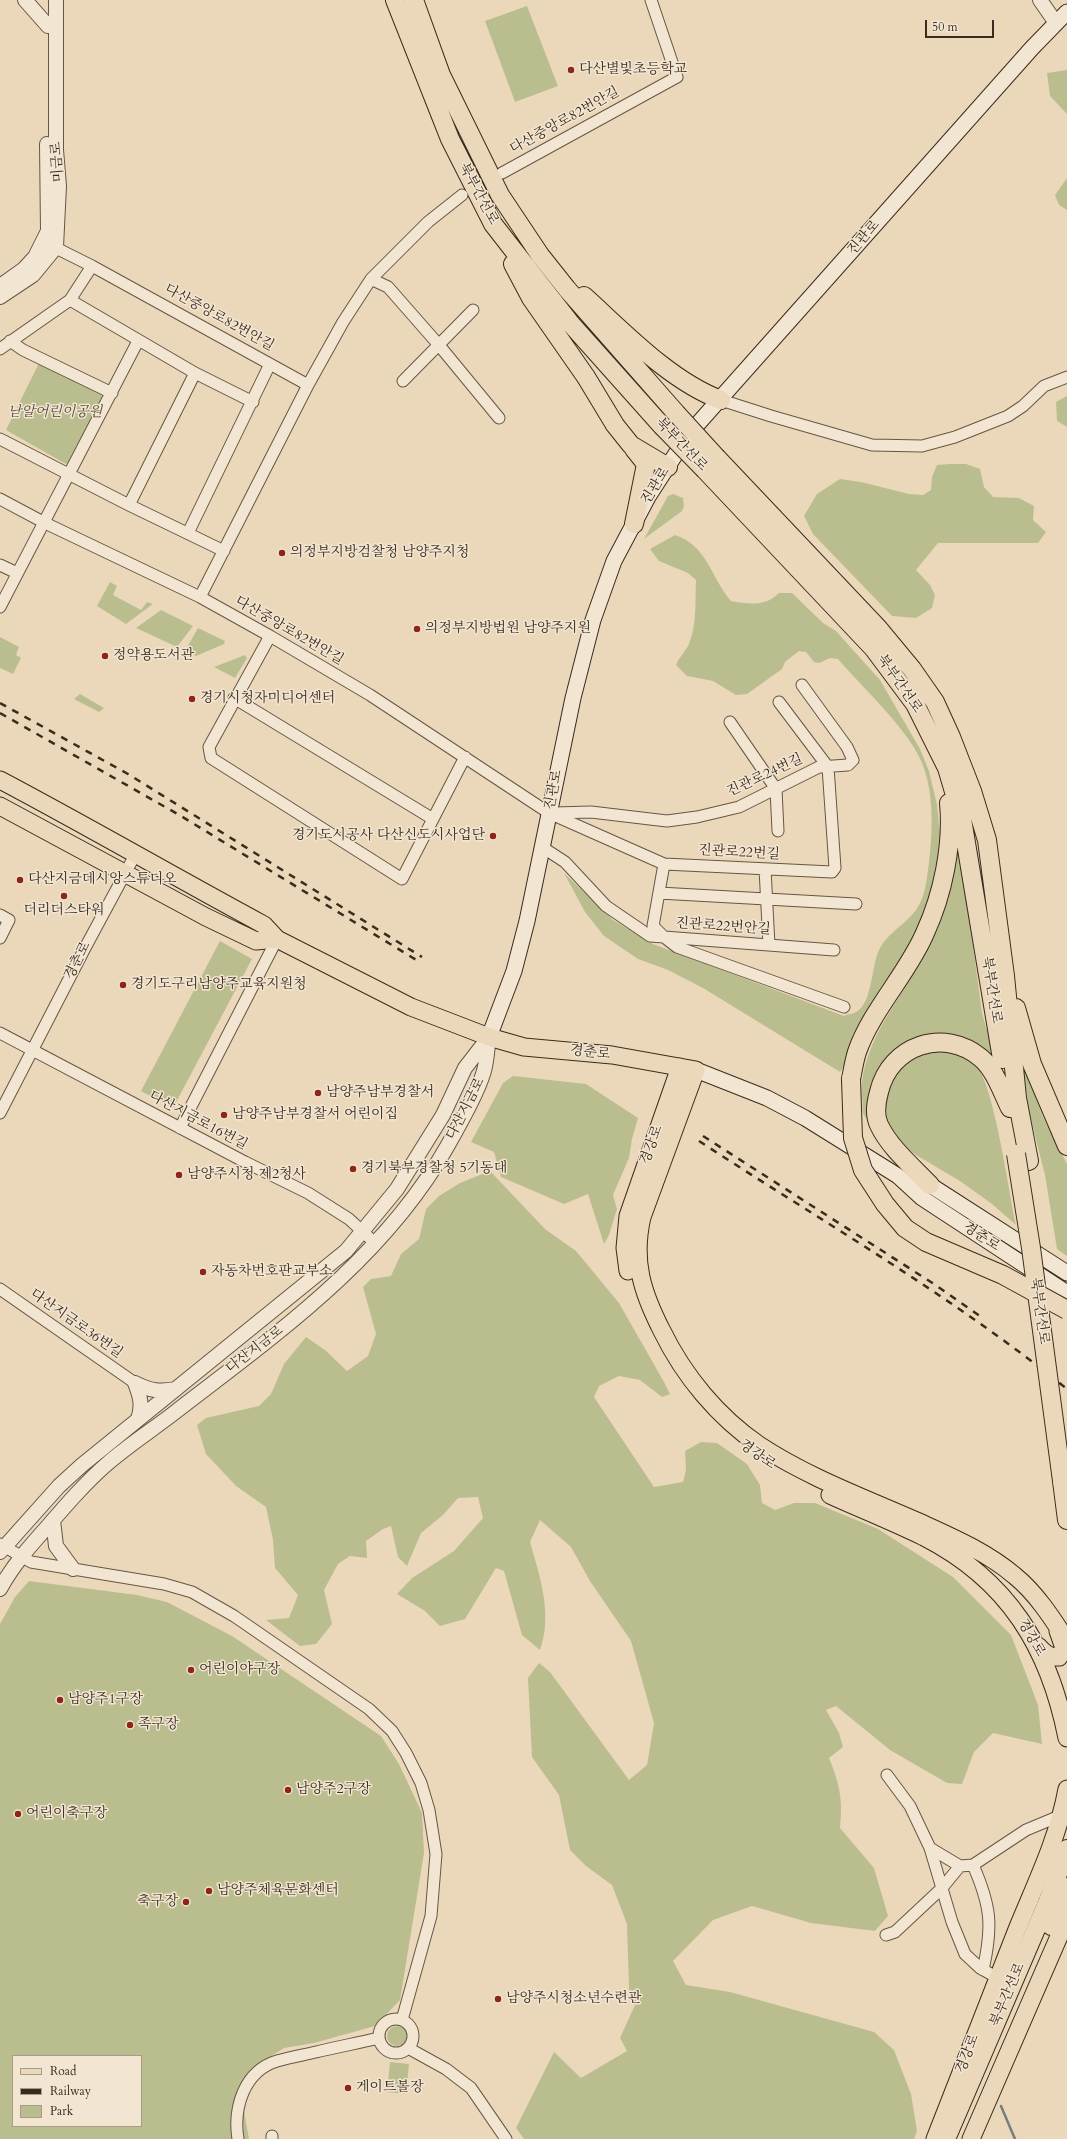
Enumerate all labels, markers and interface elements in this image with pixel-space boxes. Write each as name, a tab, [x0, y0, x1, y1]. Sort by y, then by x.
scale bar	[927, 12, 996, 38]
text: 50 m	[932, 19, 958, 35]
place label: 다산별빛초등학교	[579, 62, 687, 78]
marker: 다산별빛초등학교	[566, 65, 576, 75]
street label: 다산중앙로82번안길	[507, 84, 623, 158]
street label: 미금로	[48, 141, 68, 183]
street label: 북부간선로	[455, 160, 501, 228]
street label: 진관로	[844, 217, 884, 259]
street label: 다산중앙로82번안길	[161, 281, 277, 355]
park label: 낟알어린이공원	[8, 405, 102, 421]
street label: 북부간선로	[651, 415, 711, 475]
street label: 진관로	[638, 464, 674, 508]
place label: 의정부지방검찰청 남양주지청	[290, 545, 470, 561]
marker: 의정부지방검찰청 남양주지청	[277, 548, 287, 558]
street label: 다산중앙로82번안길	[232, 593, 346, 669]
place label: 의정부지방법원 남양주지원	[425, 621, 591, 637]
marker: 의정부지방법원 남양주지원	[412, 624, 422, 634]
place label: 정약용도서관	[113, 648, 194, 664]
marker: 정약용도서관	[100, 651, 110, 661]
street label: 북부간선로	[873, 651, 925, 717]
place label: 경기시청자미디어센터	[200, 691, 335, 707]
marker: 경기시청자미디어센터	[187, 694, 197, 704]
street label: 진관로24번길	[724, 751, 806, 801]
street label: 진관로	[542, 768, 566, 812]
place label: 경기도시공사 다산신도시사업단	[292, 828, 485, 844]
marker: 경기도시공사 다산신도시사업단	[488, 831, 498, 841]
street label: 진관로22번길	[698, 842, 780, 864]
place label: 다산지금데시앙스튜디오	[28, 872, 177, 888]
marker: 다산지금데시앙스튜디오	[15, 875, 25, 885]
marker: 더리더스타워	[59, 891, 69, 901]
place label: 더리더스타워	[23, 903, 105, 919]
street label: 진관로22번안길	[675, 915, 771, 939]
street label: 경춘로	[61, 939, 95, 983]
street label: 북부간선로	[977, 955, 1005, 1025]
place label: 경기도구리남양주교육지원청	[131, 977, 307, 993]
marker: 경기도구리남양주교육지원청	[118, 980, 128, 990]
street label: 경춘로	[569, 1043, 611, 1063]
street label: 다산지금로	[443, 1075, 489, 1143]
place label: 남양주남부경찰서	[326, 1085, 434, 1101]
street label: 다산지금로16번길	[146, 1088, 250, 1154]
marker: 남양주남부경찰서	[313, 1088, 323, 1098]
place label: 남양주남부경찰서 어린이집	[232, 1107, 398, 1123]
marker: 남양주남부경찰서 어린이집	[219, 1110, 229, 1120]
street label: 경강로	[637, 1123, 667, 1167]
place label: 경기북부경찰청 5기동대	[361, 1161, 507, 1177]
marker: 경기북부경찰청 5기동대	[348, 1164, 358, 1174]
place label: 남양주시청 제2청사	[187, 1167, 306, 1183]
marker: 남양주시청 제2청사	[174, 1170, 184, 1180]
street label: 경춘로	[959, 1219, 1003, 1255]
place label: 자동차번호판교부소	[211, 1264, 333, 1280]
marker: 자동차번호판교부소	[198, 1267, 208, 1277]
street label: 북부간선로	[1026, 1276, 1052, 1346]
street label: 다산지금로36번길	[27, 1286, 125, 1362]
street label: 다산지금로	[223, 1323, 287, 1377]
street label: 경강로	[736, 1436, 778, 1474]
street label: 경강로	[1014, 1616, 1048, 1660]
place label: 어린이야구장	[199, 1662, 280, 1678]
marker: 어린이야구장	[186, 1665, 196, 1675]
place label: 남양주1구장	[68, 1692, 143, 1708]
marker: 남양주1구장	[55, 1695, 65, 1705]
place label: 족구장	[138, 1717, 179, 1733]
marker: 족구장	[125, 1720, 135, 1730]
place label: 남양주2구장	[296, 1782, 371, 1798]
marker: 남양주2구장	[283, 1785, 293, 1795]
place label: 어린이축구장	[26, 1806, 107, 1822]
marker: 어린이축구장	[13, 1809, 23, 1819]
place label: 남양주체육문화센터	[217, 1883, 339, 1899]
marker: 남양주체육문화센터	[204, 1886, 214, 1896]
place label: 축구장	[137, 1894, 178, 1910]
marker: 축구장	[181, 1897, 191, 1907]
street label: 북부간선로	[987, 1961, 1029, 2029]
place label: 남양주시청소년수련관	[506, 1991, 641, 2007]
marker: 남양주시청소년수련관	[493, 1994, 503, 2004]
street label: 경강로	[953, 2032, 983, 2076]
legend	[12, 2055, 142, 2127]
text: Road	[50, 2063, 76, 2079]
place label: 게이트볼장	[356, 2080, 424, 2096]
text: Railway	[50, 2083, 91, 2099]
marker: 게이트볼장	[343, 2083, 353, 2093]
text: Park	[50, 2103, 73, 2119]

